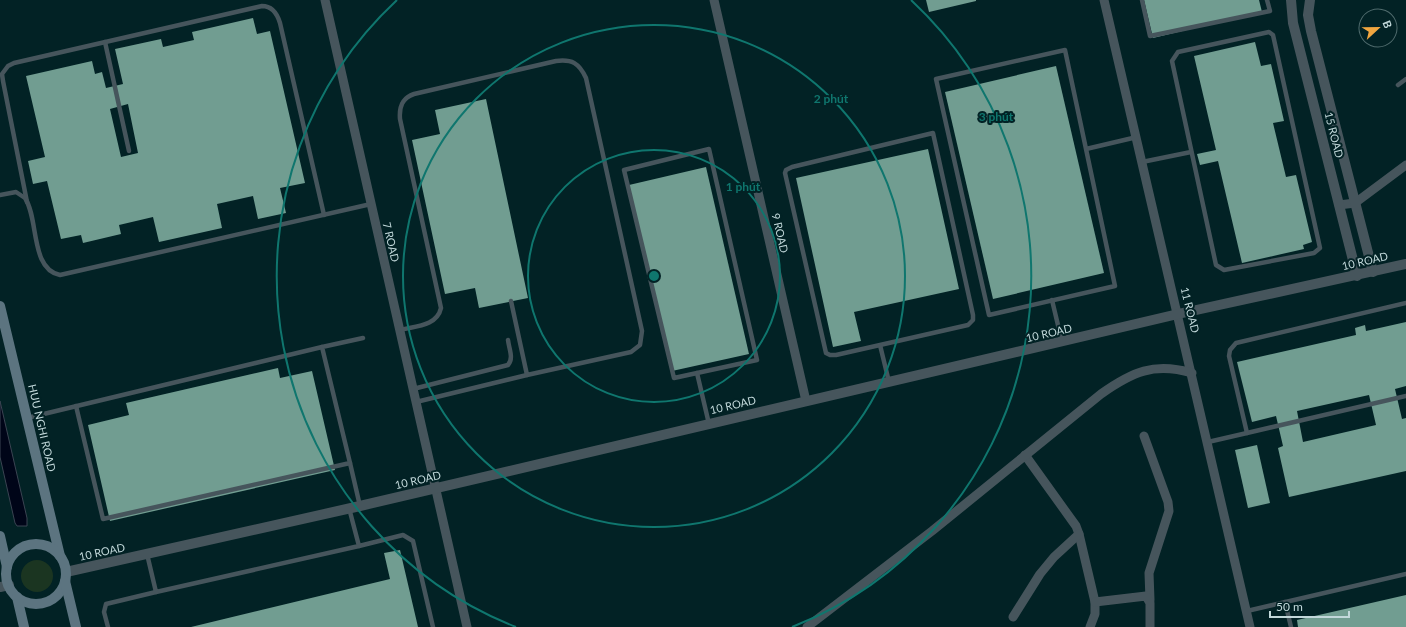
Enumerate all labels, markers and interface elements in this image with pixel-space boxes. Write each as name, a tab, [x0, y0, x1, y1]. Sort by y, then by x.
north arrow	[1358, 8, 1398, 48]
text: B	[1380, 18, 1395, 30]
text: 2 phút	[814, 91, 849, 106]
text: 3 phút	[979, 109, 1014, 124]
street label: 15 ROAD	[1323, 111, 1346, 159]
text: 1 phút	[726, 179, 761, 194]
street label: 9 ROAD	[770, 212, 791, 254]
street label: 7 ROAD	[381, 221, 402, 263]
street label: 10 ROAD	[1341, 249, 1389, 272]
centre of rings	[647, 269, 661, 283]
street label: 11 ROAD	[1179, 286, 1202, 334]
street label: 10 ROAD	[1025, 321, 1073, 344]
street label: HUU NGHI ROAD	[26, 383, 59, 473]
street label: 10 ROAD	[709, 393, 757, 416]
street label: 10 ROAD	[394, 468, 442, 491]
street label: 10 ROAD	[78, 540, 126, 563]
scale bar	[1270, 593, 1349, 619]
text: 50 m	[1276, 599, 1303, 614]

